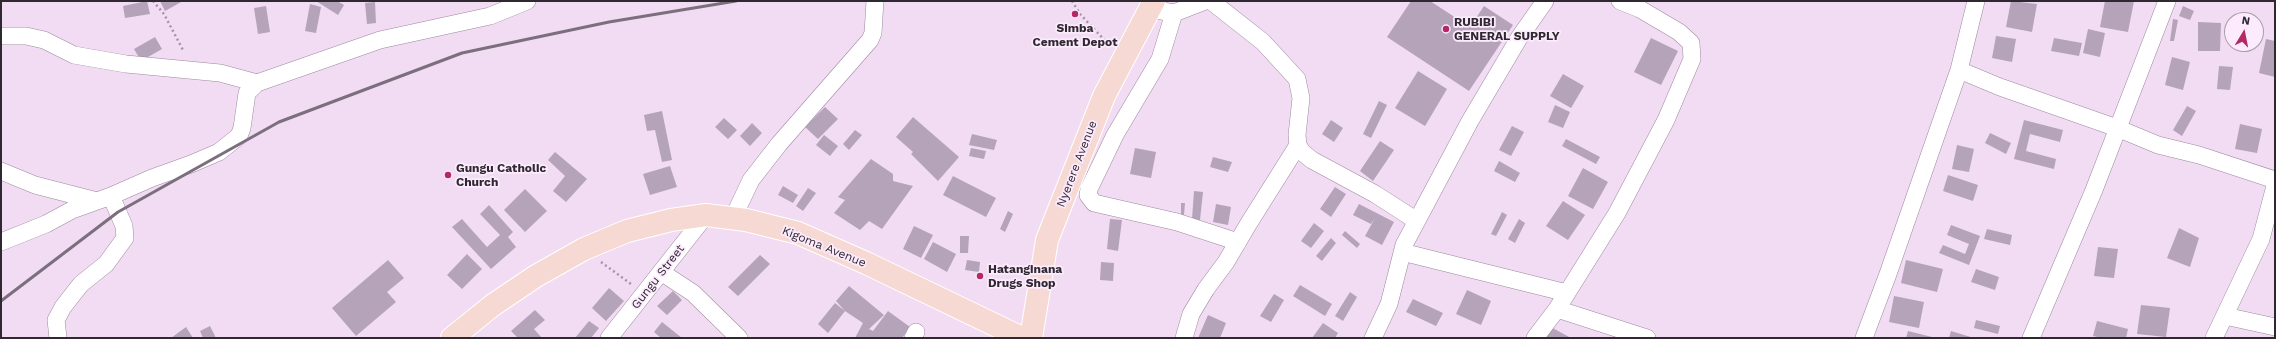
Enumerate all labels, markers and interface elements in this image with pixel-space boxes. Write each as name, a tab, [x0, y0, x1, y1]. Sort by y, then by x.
marker: Simba Cement Depot	[1070, 9, 1080, 19]
north arrow	[2224, 12, 2264, 52]
text: N	[2241, 14, 2251, 28]
place label: RUBIBI GENERAL SUPPLY	[1454, 15, 1560, 43]
place label: Simba Cement Depot	[1033, 21, 1117, 49]
marker: RUBIBI GENERAL SUPPLY	[1441, 24, 1451, 34]
street label: Nyerere Avenue	[1054, 119, 1100, 209]
place label: Gungu Catholic Church	[456, 161, 546, 189]
marker: Gungu Catholic Church	[443, 170, 453, 180]
street label: Kigoma Avenue	[780, 224, 868, 270]
street label: Gungu Street	[628, 242, 688, 312]
place label: Hatanginana Drugs Shop	[988, 262, 1062, 290]
marker: Hatanginana Drugs Shop	[975, 271, 985, 281]

